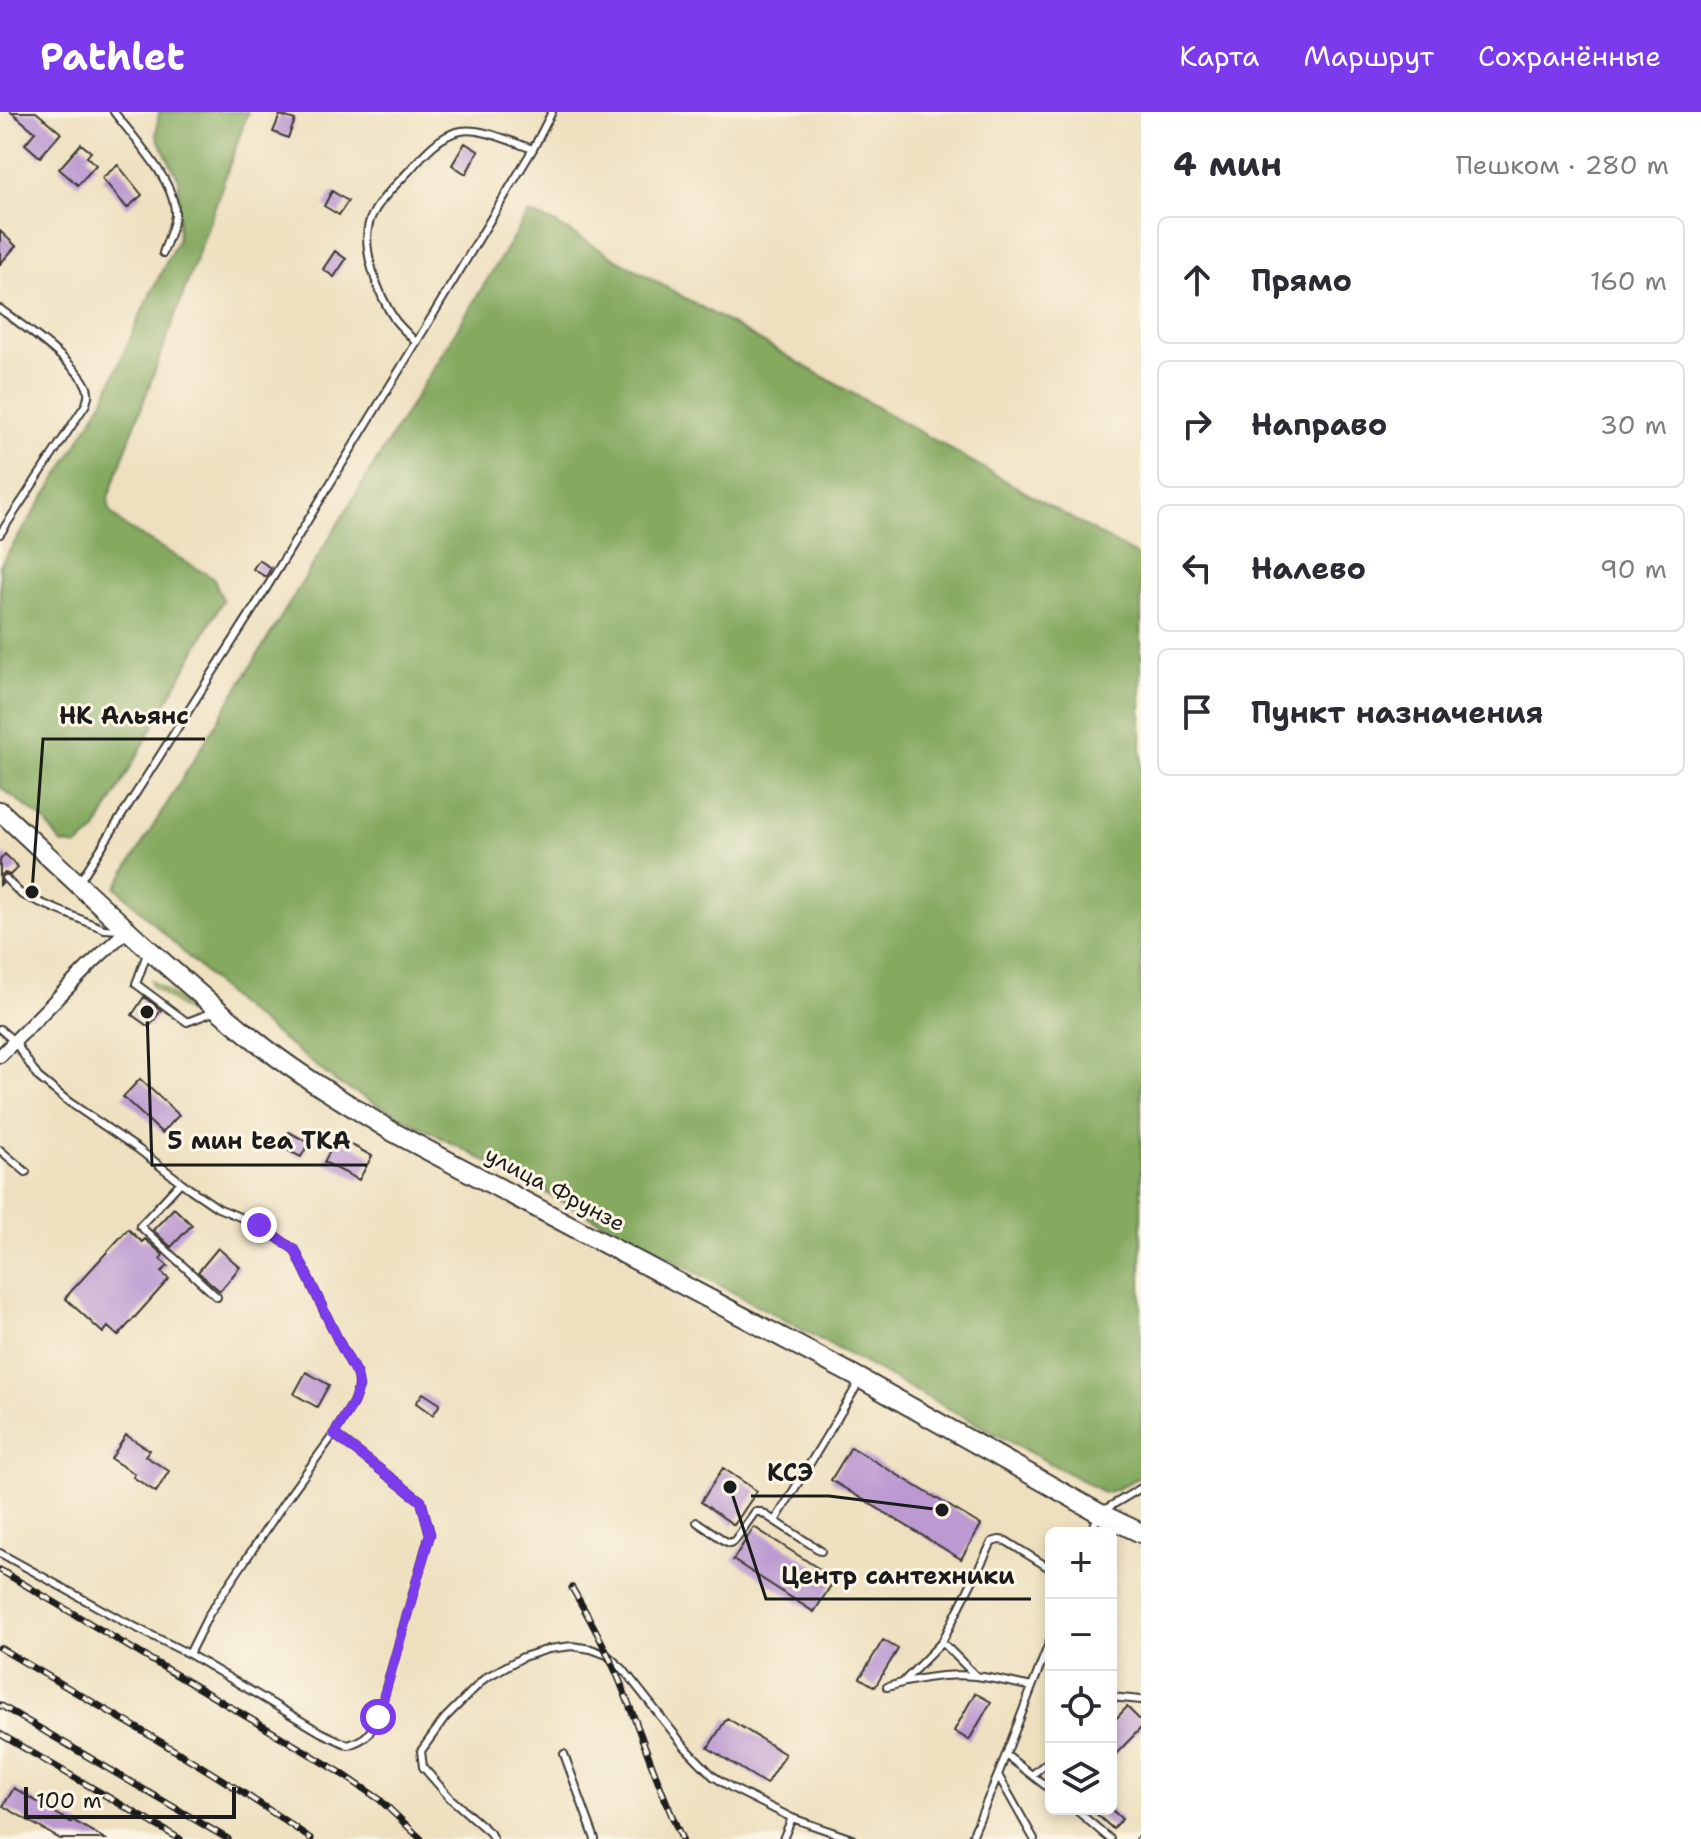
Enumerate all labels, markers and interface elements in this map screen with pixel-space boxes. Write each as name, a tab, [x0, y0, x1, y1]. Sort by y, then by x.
text: Pathlet	[40, 31, 185, 82]
text: Карта	[1179, 37, 1259, 75]
text: Маршрут	[1303, 37, 1434, 75]
text: Сохранённые	[1478, 37, 1661, 75]
text: 4 мин	[1173, 141, 1282, 187]
text: Пешком · 280 m	[1456, 147, 1669, 182]
icon: ahead	[1175, 258, 1219, 302]
text: Прямо	[1251, 260, 1352, 301]
text: 160 m	[1590, 263, 1667, 298]
icon: right	[1175, 402, 1219, 446]
text: Направо	[1251, 404, 1387, 445]
text: 30 m	[1600, 407, 1667, 442]
icon: left	[1175, 546, 1219, 590]
text: Налево	[1251, 548, 1366, 589]
text: 90 m	[1600, 551, 1667, 586]
icon: arrive	[1175, 690, 1219, 734]
callout: НК Альянс	[43, 691, 205, 739]
text: Пункт назначения	[1251, 692, 1543, 733]
text: НК Альянс	[59, 700, 189, 732]
callout: 5 мин tea TKA	[152, 1117, 367, 1165]
text: 5 мин tea TKA	[167, 1125, 351, 1157]
street label: улица Фрунзе	[480, 1140, 630, 1238]
route end	[241, 1207, 277, 1243]
callout: КСЭ	[751, 1448, 829, 1496]
text: КСЭ	[767, 1457, 813, 1489]
map controls	[1045, 1527, 1117, 1815]
button: +	[1045, 1527, 1117, 1599]
callout: Центр сантехники	[766, 1551, 1031, 1599]
text: Центр сантехники	[781, 1560, 1015, 1592]
button: −	[1045, 1599, 1117, 1671]
button: locate	[1045, 1671, 1117, 1743]
route start	[360, 1699, 396, 1735]
button: layers	[1045, 1743, 1117, 1815]
scale bar	[24, 1783, 236, 1819]
text: 100 m	[36, 1786, 102, 1815]

